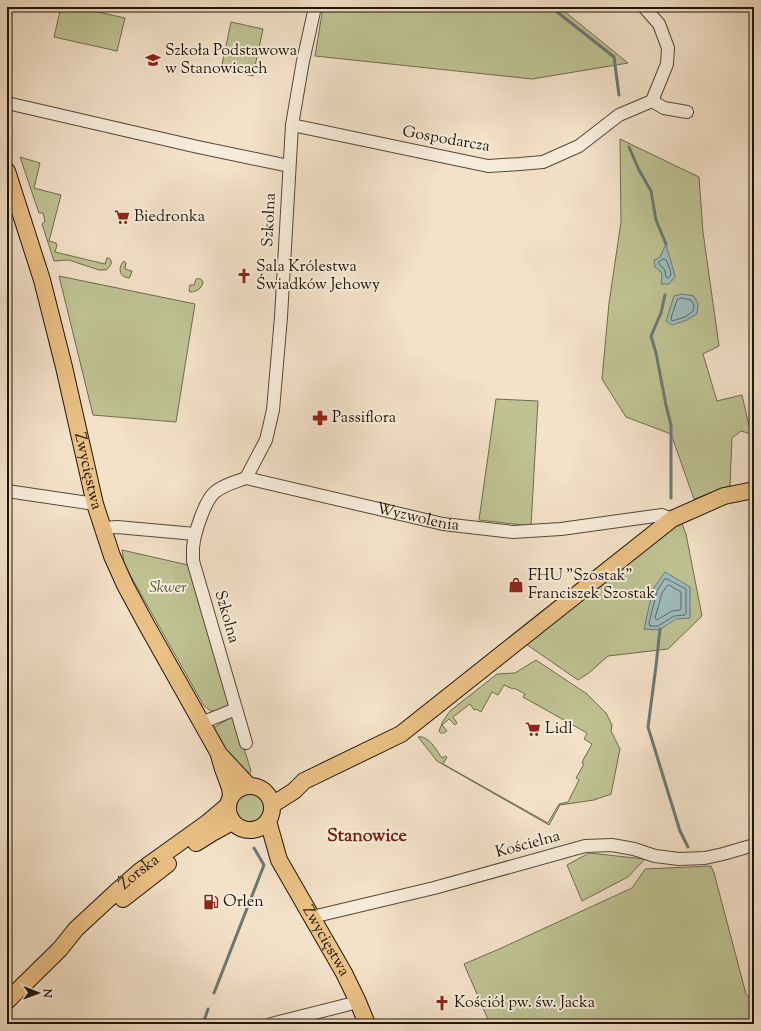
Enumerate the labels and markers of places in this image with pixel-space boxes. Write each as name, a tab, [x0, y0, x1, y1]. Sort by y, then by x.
place label: Szkoła Podstawowa w Stanowicach	[165, 40, 298, 81]
school or university icon: Szkoła Podstawowa w Stanowicach	[144, 51, 162, 69]
place label: Biedronka	[134, 206, 206, 229]
supermarket icon: Biedronka	[113, 208, 131, 226]
place label: Sala Królestwa Świadków Jehowy	[256, 256, 380, 297]
church icon: Sala Królestwa Świadków Jehowy	[235, 267, 253, 285]
place label: Passiflora	[332, 407, 397, 430]
pharmacy icon: Passiflora	[311, 409, 329, 427]
place label: FHU "Szostak" Franciszek Szostak	[528, 565, 655, 606]
shop icon: FHU "Szostak" Franciszek Szostak	[507, 576, 525, 594]
place label: Lidl	[545, 718, 573, 741]
supermarket icon: Lidl	[524, 720, 542, 738]
place label: Orlen	[223, 891, 264, 914]
fuel station icon: Orlen	[202, 893, 220, 911]
place label: Kościół pw. św. Jacka	[454, 992, 596, 1015]
church icon: Kościół pw. św. Jacka	[433, 994, 451, 1012]

